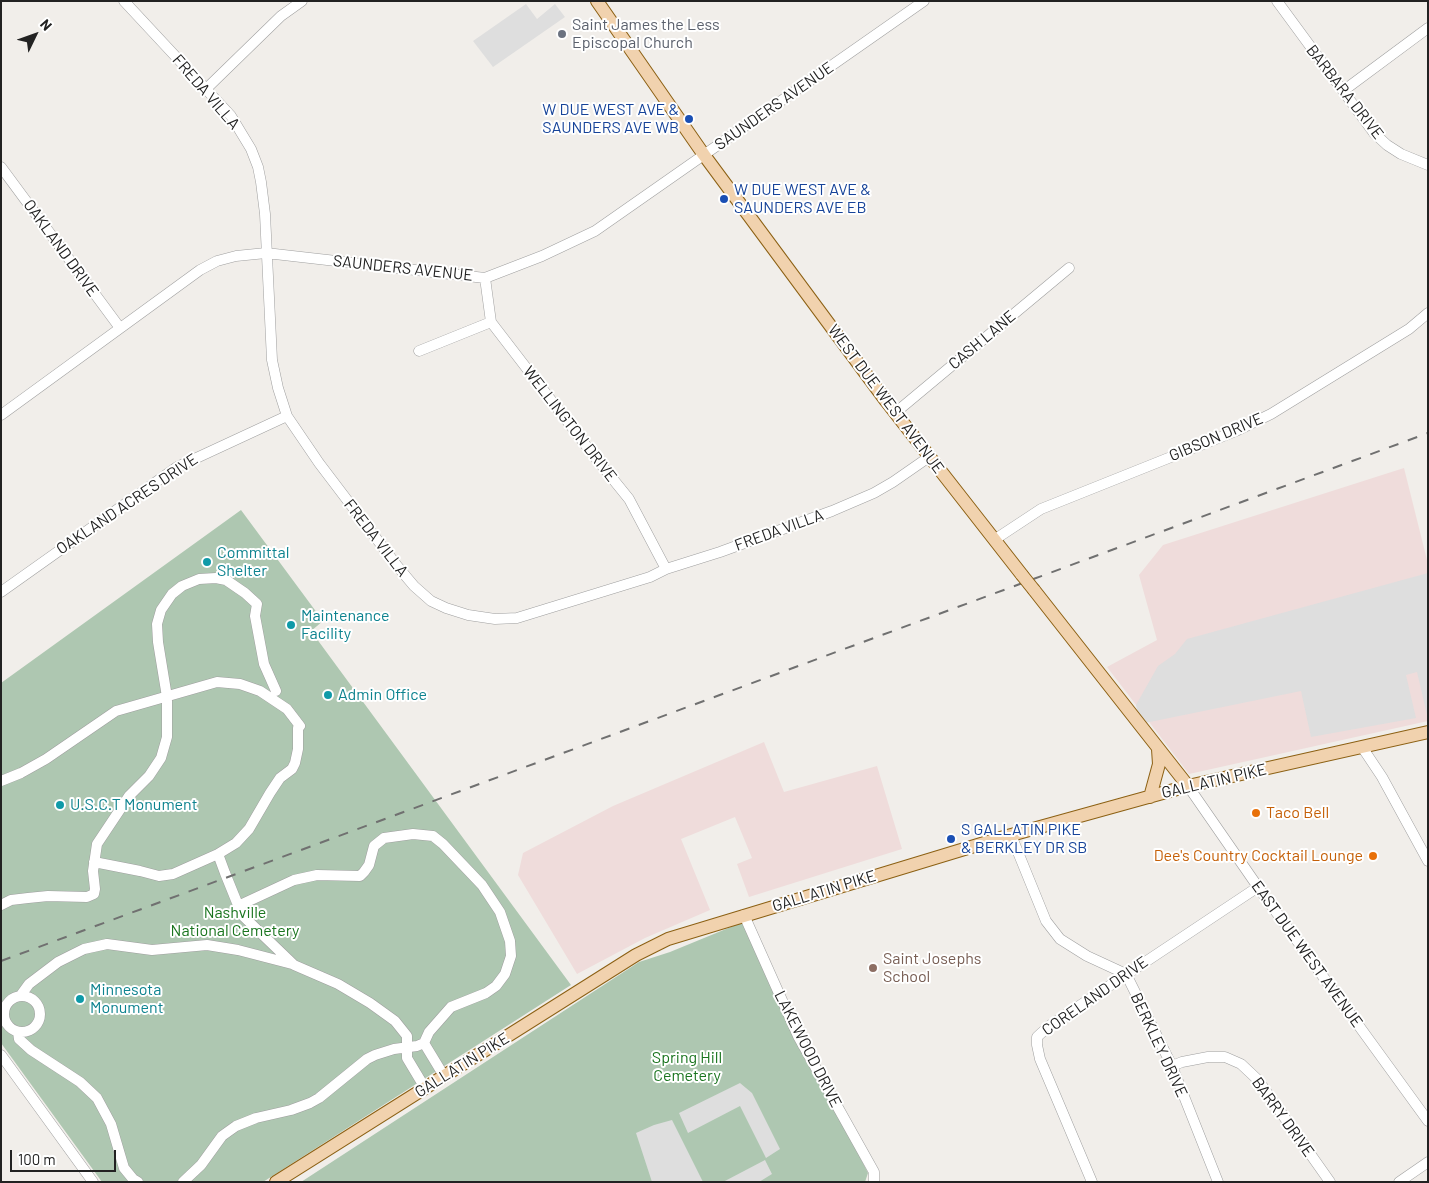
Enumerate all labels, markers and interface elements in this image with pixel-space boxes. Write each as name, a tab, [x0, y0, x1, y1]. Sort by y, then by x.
north arrow	[10, 10, 60, 60]
text: N	[37, 15, 56, 34]
place label: Saint James the Less Episcopal Church	[572, 15, 720, 53]
marker: Saint James the Less Episcopal Church	[556, 28, 568, 40]
street label: BARBARA DRIVE	[1302, 41, 1388, 143]
street label: FREDA VILLA	[168, 51, 244, 133]
street label: SAUNDERS AVENUE	[711, 58, 837, 154]
place label: W DUE WEST AVE & SAUNDERS AVE WB	[542, 100, 679, 138]
marker: W DUE WEST AVE & SAUNDERS AVE WB	[683, 113, 695, 125]
place label: W DUE WEST AVE & SAUNDERS AVE EB	[734, 180, 871, 218]
marker: W DUE WEST AVE & SAUNDERS AVE EB	[718, 193, 730, 205]
street label: OAKLAND DRIVE	[19, 196, 103, 300]
street label: SAUNDERS AVENUE	[332, 251, 474, 285]
street label: CASH LANE	[945, 306, 1019, 374]
street label: WEST DUE WEST AVENUE	[824, 321, 948, 477]
street label: WELLINGTON DRIVE	[519, 362, 621, 486]
street label: GIBSON DRIVE	[1166, 409, 1266, 465]
street label: OAKLAND ACRES DRIVE	[53, 449, 201, 559]
street label: FREDA VILLA	[340, 495, 412, 581]
street label: FREDA VILLA	[732, 505, 826, 555]
place label: Committal Shelter	[217, 543, 289, 581]
marker: Committal Shelter	[201, 556, 213, 568]
place label: Maintenance Facility	[301, 606, 390, 644]
marker: Maintenance Facility	[285, 619, 297, 631]
place label: Admin Office	[338, 685, 427, 705]
marker: Admin Office	[322, 689, 334, 701]
street label: GALLATIN PIKE	[1160, 760, 1268, 802]
place label: U.S.C.T Monument	[70, 795, 197, 815]
marker: U.S.C.T Monument	[54, 799, 66, 811]
place label: Taco Bell	[1266, 803, 1329, 823]
marker: Taco Bell	[1250, 807, 1262, 819]
place label: S GALLATIN PIKE & BERKLEY DR SB	[961, 820, 1087, 858]
marker: S GALLATIN PIKE & BERKLEY DR SB	[945, 833, 957, 845]
place label: Dee's Country Cocktail Lounge	[1154, 846, 1363, 866]
marker: Dee's Country Cocktail Lounge	[1367, 850, 1379, 862]
street label: GALLATIN PIKE	[770, 866, 878, 916]
street label: EAST DUE WEST AVENUE	[1247, 877, 1367, 1031]
park label: Nashville National Cemetery	[171, 903, 299, 941]
place label: Saint Josephs School	[883, 949, 982, 987]
street label: CORELAND DRIVE	[1038, 952, 1152, 1040]
marker: Saint Josephs School	[867, 962, 879, 974]
place label: Minnesota Monument	[90, 980, 163, 1018]
street label: LAKEWOOD DRIVE	[770, 987, 846, 1111]
street label: BERKLEY DRIVE	[1126, 990, 1192, 1100]
marker: Minnesota Monument	[74, 993, 86, 1005]
street label: GALLATIN PIKE	[411, 1028, 513, 1102]
park label: Spring Hill Cemetery	[652, 1048, 722, 1086]
street label: BARRY DRIVE	[1248, 1073, 1318, 1161]
scale bar	[12, 1140, 119, 1172]
text: 100 m	[18, 1150, 56, 1168]

